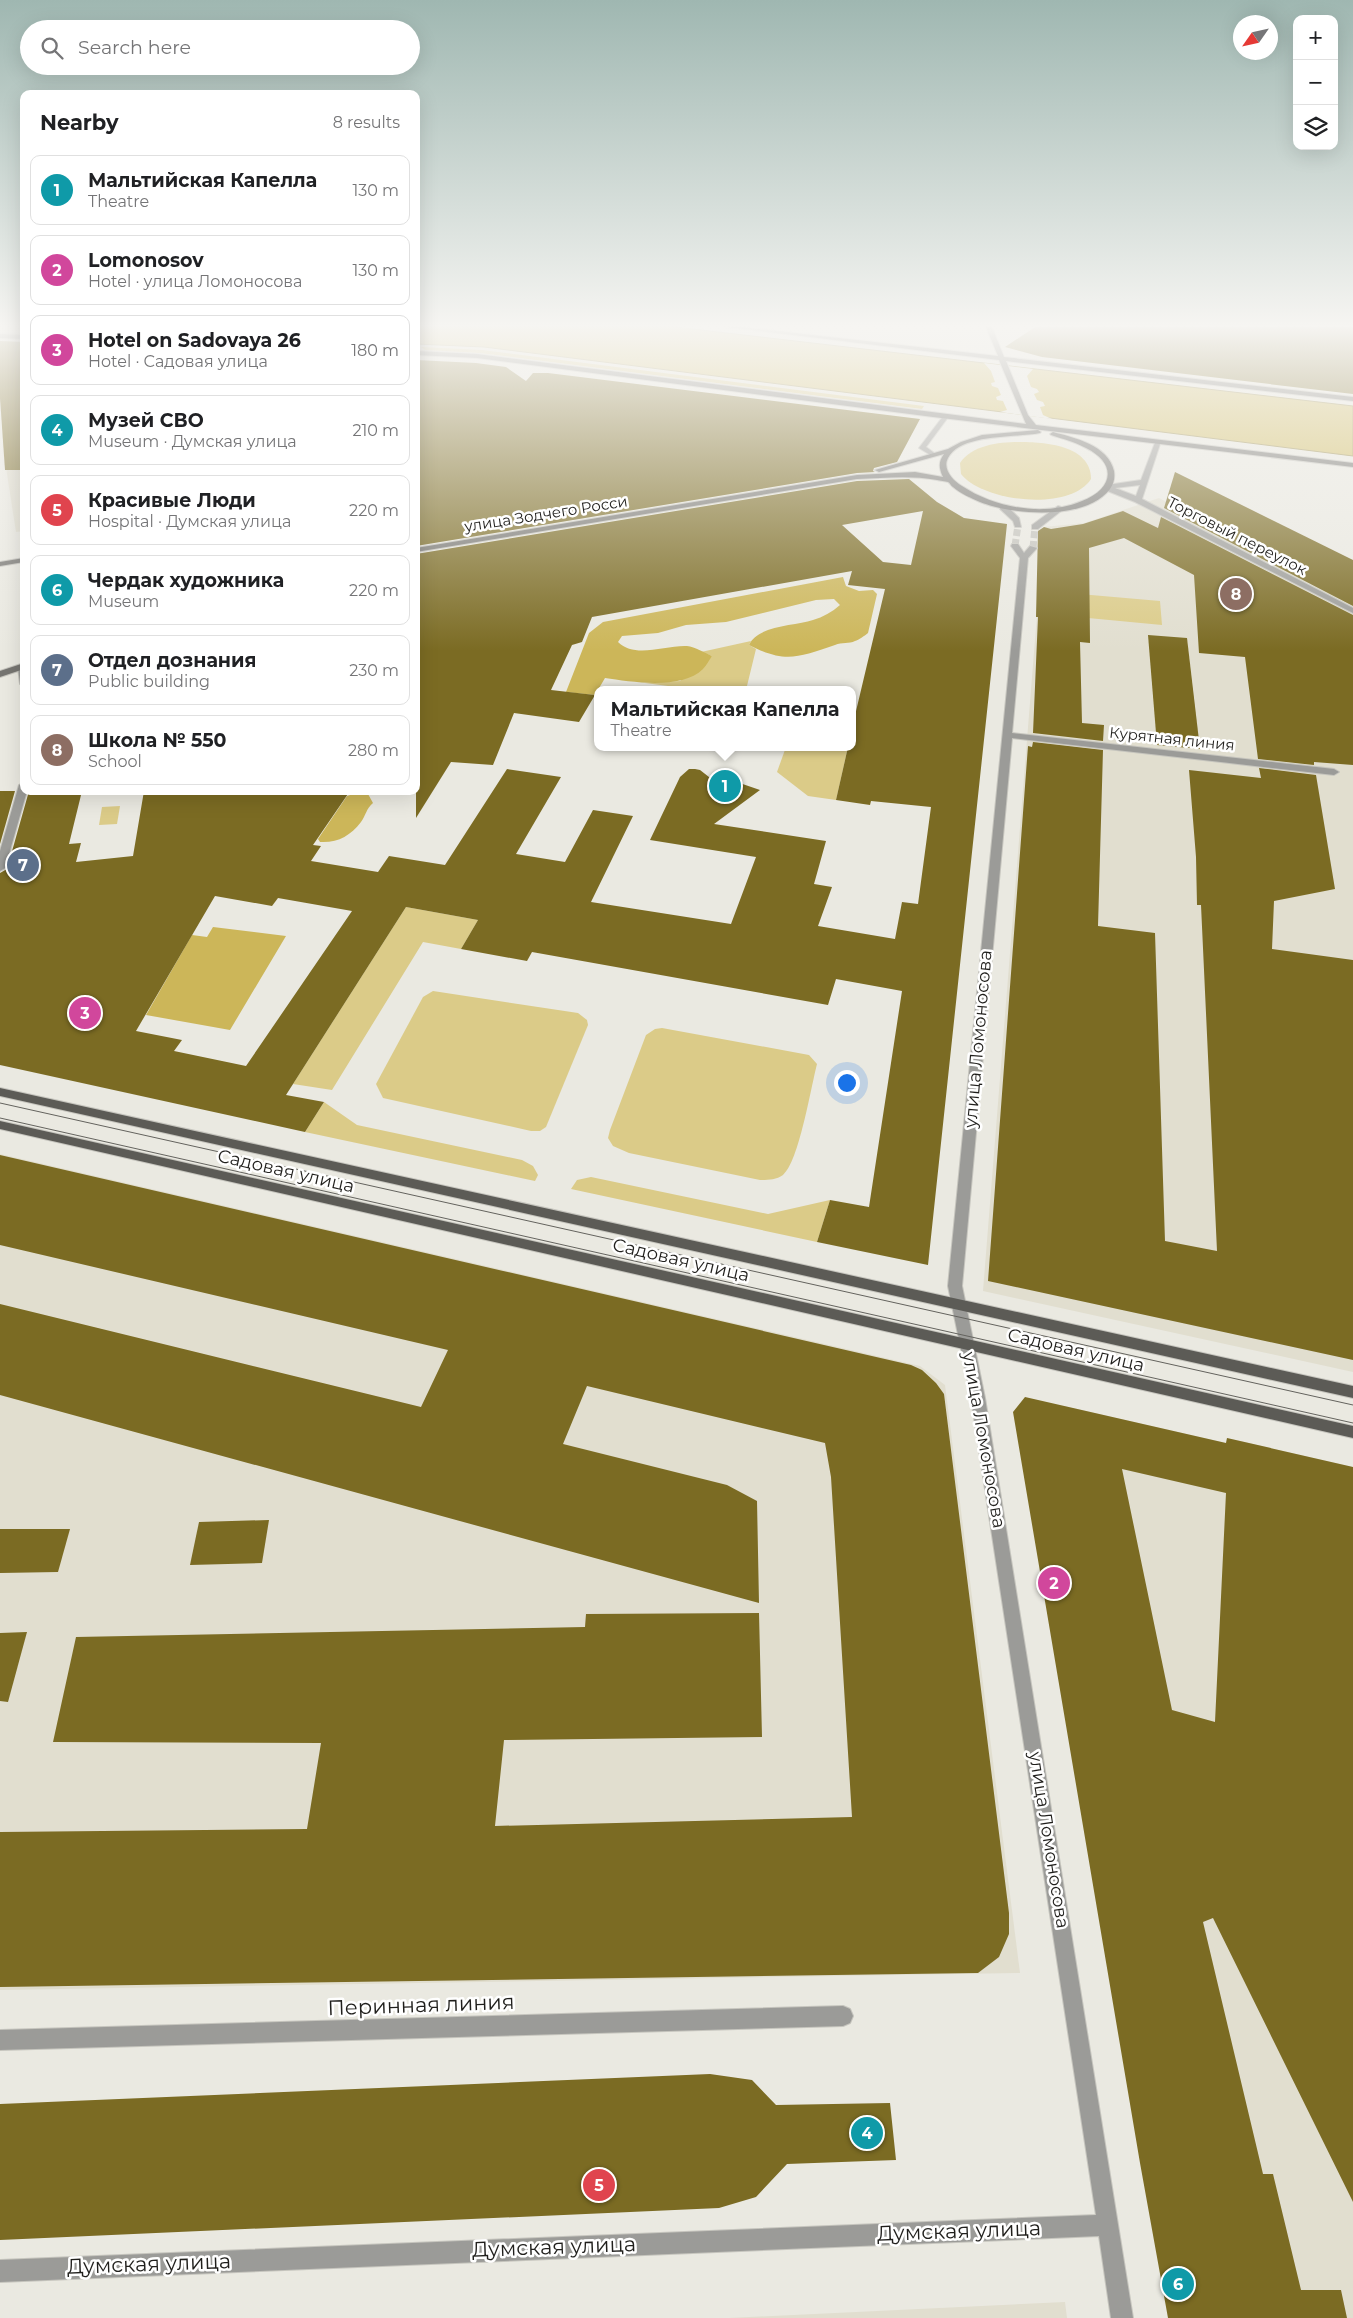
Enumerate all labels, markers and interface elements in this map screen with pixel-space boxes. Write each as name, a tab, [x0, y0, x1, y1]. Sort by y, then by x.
north arrow	[1233, 15, 1278, 60]
map controls	[1293, 15, 1338, 150]
button: +	[1293, 15, 1338, 60]
search box	[20, 20, 420, 75]
icon: search	[38, 34, 66, 62]
text: Search here	[78, 36, 191, 59]
button: −	[1293, 60, 1338, 105]
button: layers	[1293, 105, 1338, 150]
text: Nearby	[40, 110, 119, 135]
text: 8 results	[333, 113, 400, 132]
text: Мальтийская Капелла	[88, 169, 317, 192]
text: 1	[54, 181, 60, 200]
text: 130 m	[352, 181, 399, 200]
text: Theatre	[88, 192, 149, 211]
text: Lomonosov	[88, 249, 204, 272]
text: 2	[52, 261, 62, 280]
text: 130 m	[352, 261, 399, 280]
text: Hotel · улица Ломоносова	[88, 272, 302, 291]
text: Hotel on Sadovaya 26	[88, 329, 301, 352]
text: 3	[52, 341, 62, 360]
text: 180 m	[351, 341, 399, 360]
text: Hotel · Садовая улица	[88, 352, 268, 371]
text: Музей СВО	[88, 409, 204, 432]
text: 4	[51, 421, 63, 440]
text: 210 m	[352, 421, 399, 440]
text: Museum · Думская улица	[88, 432, 297, 451]
text: Красивые Люди	[88, 489, 256, 512]
street label: улица Зодчего Росси	[462, 491, 629, 536]
street label: Торговый переулок	[1164, 492, 1310, 579]
text: 5	[52, 501, 62, 520]
text: 220 m	[349, 501, 399, 520]
text: Hospital · Думская улица	[88, 512, 291, 531]
text: Чердак художника	[88, 569, 284, 592]
pin: 8	[1220, 575, 1252, 613]
text: 6	[52, 581, 62, 600]
text: 220 m	[349, 581, 399, 600]
text: Museum	[88, 592, 159, 611]
text: Отдел дознания	[88, 649, 256, 672]
text: 7	[52, 661, 62, 680]
text: 230 m	[349, 661, 399, 680]
text: Public building	[88, 672, 210, 691]
popup	[594, 686, 856, 751]
text: Мальтийская Капелла	[610, 698, 840, 721]
text: Theatre	[610, 721, 672, 740]
street label: Курятная линия	[1108, 722, 1236, 755]
text: Школа № 550	[88, 729, 226, 752]
text: 8	[52, 741, 62, 760]
text: 280 m	[348, 741, 399, 760]
text: School	[88, 752, 142, 771]
pin: 1	[709, 767, 741, 805]
pin: 7	[7, 846, 39, 884]
street label: улица Ломоносова	[959, 949, 997, 1130]
pin: 3	[69, 994, 101, 1032]
your location	[834, 1070, 860, 1096]
street label: Садовая улица	[215, 1145, 357, 1197]
street label: Садовая улица	[610, 1234, 752, 1286]
street label: Садовая улица	[1005, 1324, 1147, 1376]
street label: улица Ломоносова	[957, 1349, 1010, 1530]
pin: 2	[1038, 1564, 1070, 1602]
street label: улица Ломоносова	[1024, 1749, 1074, 1930]
street label: Перинная линия	[327, 1989, 515, 2020]
pin: 4	[851, 2114, 883, 2152]
pin: 5	[583, 2166, 615, 2204]
street label: Думская улица	[877, 2215, 1041, 2246]
street label: Думская улица	[472, 2231, 636, 2262]
street label: Думская улица	[67, 2248, 231, 2279]
pin: 6	[1162, 2265, 1194, 2303]

